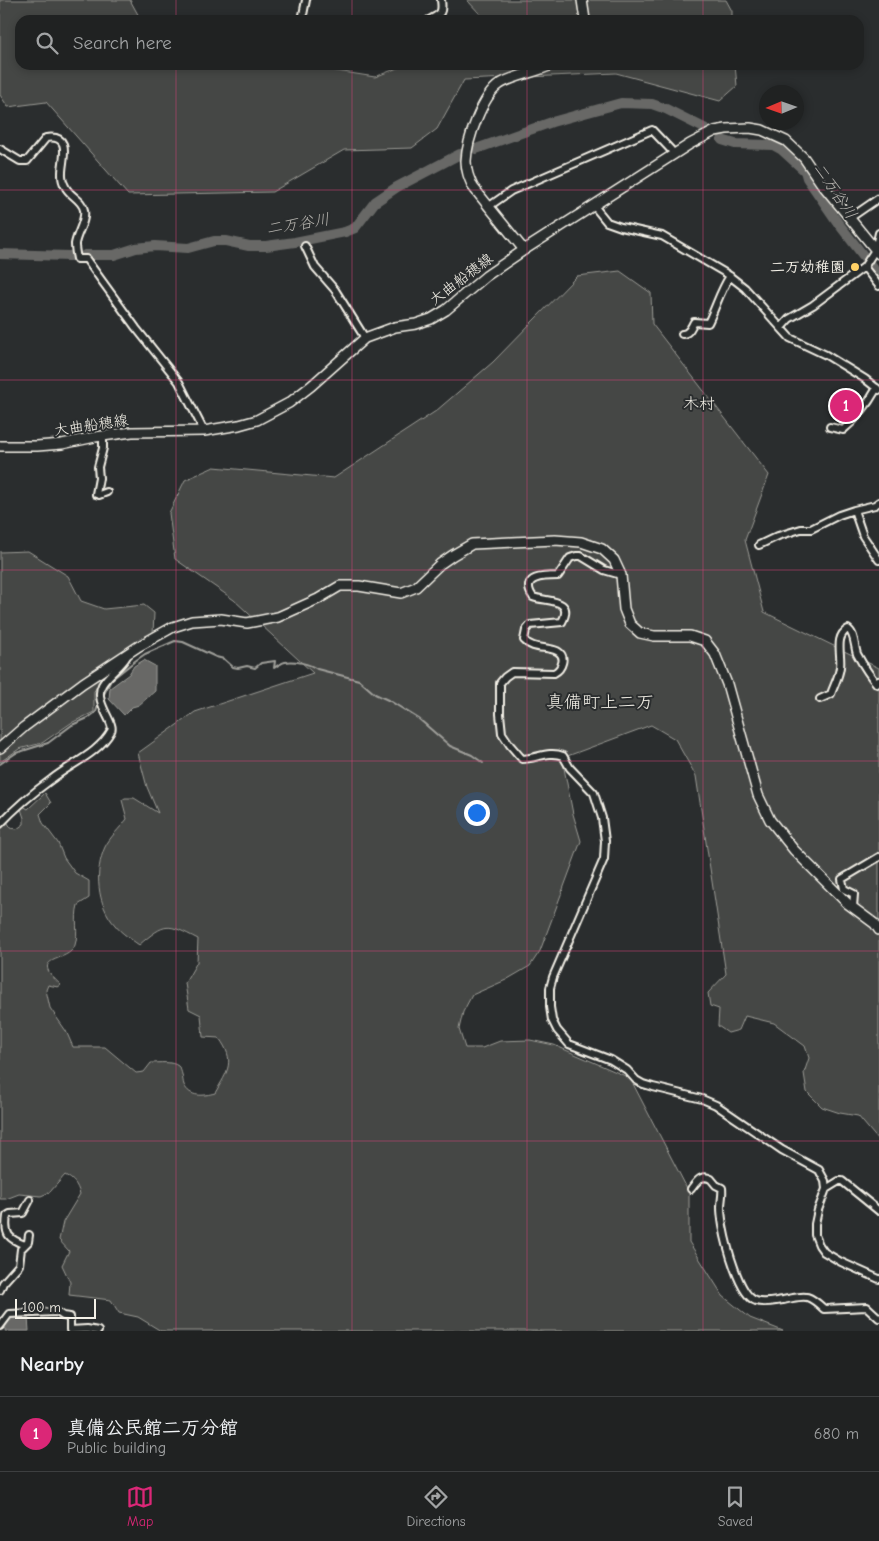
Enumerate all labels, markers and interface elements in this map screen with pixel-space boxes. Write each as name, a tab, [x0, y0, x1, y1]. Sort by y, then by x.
search box	[15, 15, 864, 70]
icon: search	[33, 29, 61, 57]
text: Search here	[73, 32, 172, 54]
north arrow	[759, 85, 804, 130]
water label: 二万谷川	[810, 159, 860, 223]
water label: 二万谷川	[265, 210, 331, 238]
street label: 大曲船穂線	[426, 249, 496, 309]
place label: 二万幼稚園	[770, 258, 845, 276]
marker: 二万幼稚園	[849, 261, 861, 273]
pin: 1	[830, 387, 862, 425]
district label: 木村	[683, 395, 715, 413]
street label: 大曲船穂線	[53, 411, 129, 439]
district label: 真備町上二万	[546, 692, 654, 713]
your location	[464, 800, 490, 826]
scale bar	[15, 1296, 96, 1319]
text: 100 m	[22, 1299, 61, 1316]
text: Nearby	[20, 1352, 84, 1376]
text: 真備公民館二万分館	[67, 1417, 238, 1439]
text: 1	[33, 1425, 39, 1443]
text: 680 m	[814, 1425, 859, 1443]
text: Public building	[67, 1439, 166, 1457]
tab: Map	[126, 1483, 154, 1530]
tab: Directions	[406, 1483, 466, 1530]
tab: Saved	[718, 1483, 753, 1530]

